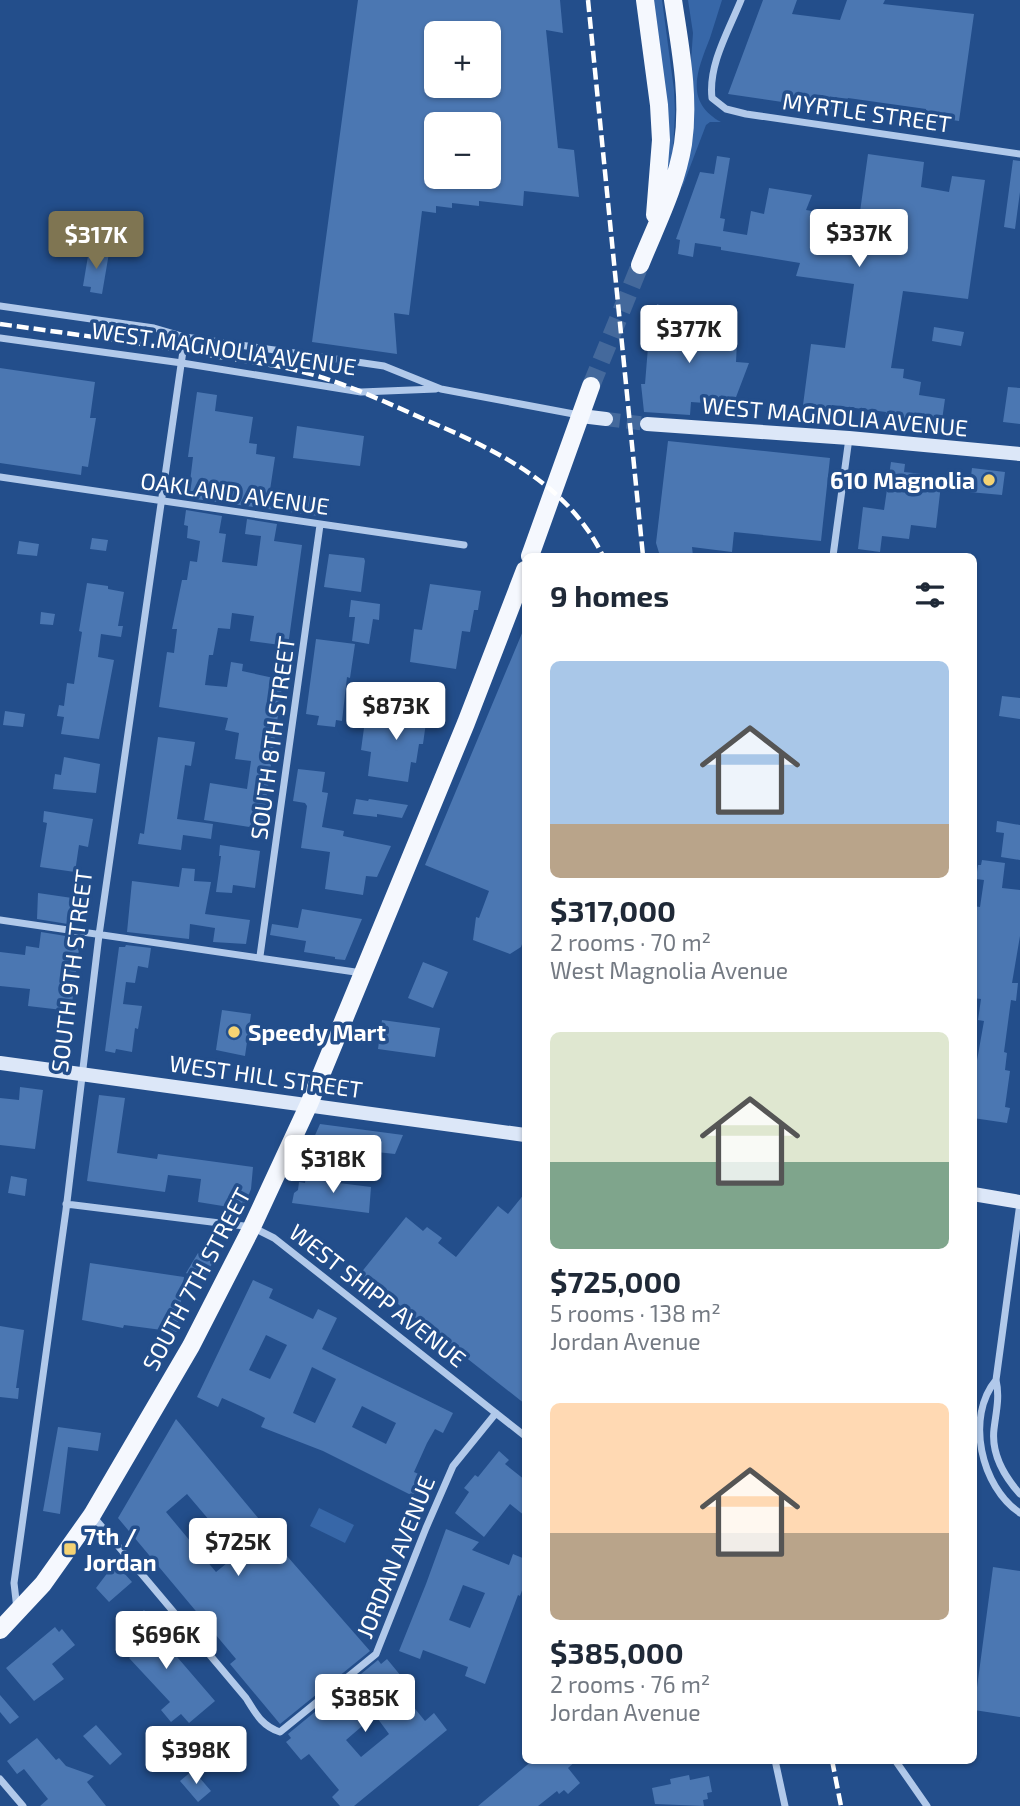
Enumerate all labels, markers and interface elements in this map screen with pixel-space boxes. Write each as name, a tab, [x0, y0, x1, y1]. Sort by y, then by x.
map controls	[424, 21, 501, 189]
button: +	[424, 21, 501, 98]
street label: MYRTLE STREET	[781, 86, 953, 138]
button: −	[424, 112, 501, 189]
pin: $337K	[810, 210, 908, 269]
pin: $317K	[47, 212, 145, 271]
text: $337K	[826, 218, 892, 246]
text: $317K	[64, 220, 128, 248]
pin: $377K	[640, 306, 738, 365]
text: $377K	[656, 314, 722, 342]
street label: WEST MAGNOLIA AVENUE	[90, 316, 358, 380]
street label: WEST MAGNOLIA AVENUE	[701, 390, 969, 442]
street label: OAKLAND AVENUE	[139, 466, 331, 520]
place label: 610 Magnolia	[830, 466, 975, 494]
marker: 610 Magnolia	[981, 472, 997, 488]
icon: filters	[911, 576, 949, 614]
text: 9 homes	[550, 577, 669, 613]
street label: SOUTH 8TH STREET	[244, 635, 300, 841]
pin: $873K	[347, 682, 445, 742]
text: $873K	[362, 691, 430, 719]
icon: home	[687, 707, 813, 833]
street label: SOUTH 9TH STREET	[45, 868, 97, 1074]
text: $317,000	[550, 892, 676, 928]
text: 2 rooms · 70 m²	[550, 928, 711, 956]
text: West Magnolia Avenue	[550, 956, 788, 984]
place label: Speedy Mart	[248, 1018, 386, 1046]
marker: Speedy Mart	[226, 1024, 242, 1040]
street label: WEST HILL STREET	[168, 1049, 364, 1103]
icon: home	[687, 1078, 813, 1204]
pin: $318K	[284, 1136, 382, 1195]
text: $318K	[300, 1144, 366, 1172]
street label: SOUTH 7TH STREET	[136, 1183, 256, 1375]
street label: WEST SHIPP AVENUE	[284, 1217, 472, 1373]
text: $725,000	[550, 1263, 681, 1299]
text: 5 rooms · 138 m²	[550, 1299, 721, 1327]
text: Jordan Avenue	[550, 1327, 701, 1355]
icon: home	[687, 1449, 813, 1575]
street label: JORDAN AVENUE	[350, 1472, 440, 1642]
pin: $725K	[189, 1518, 287, 1578]
place label: 7th / Jordan	[84, 1522, 157, 1576]
text: $725K	[205, 1527, 271, 1555]
marker: 7th / Jordan	[62, 1541, 78, 1557]
pin: $696K	[117, 1612, 215, 1671]
text: $696K	[132, 1620, 200, 1648]
text: $385,000	[550, 1634, 684, 1670]
text: 2 rooms · 76 m²	[550, 1670, 710, 1698]
pin: $385K	[316, 1674, 414, 1734]
text: $385K	[331, 1683, 399, 1711]
text: Jordan Avenue	[550, 1698, 701, 1726]
pin: $398K	[147, 1726, 245, 1786]
text: $398K	[162, 1735, 230, 1763]

